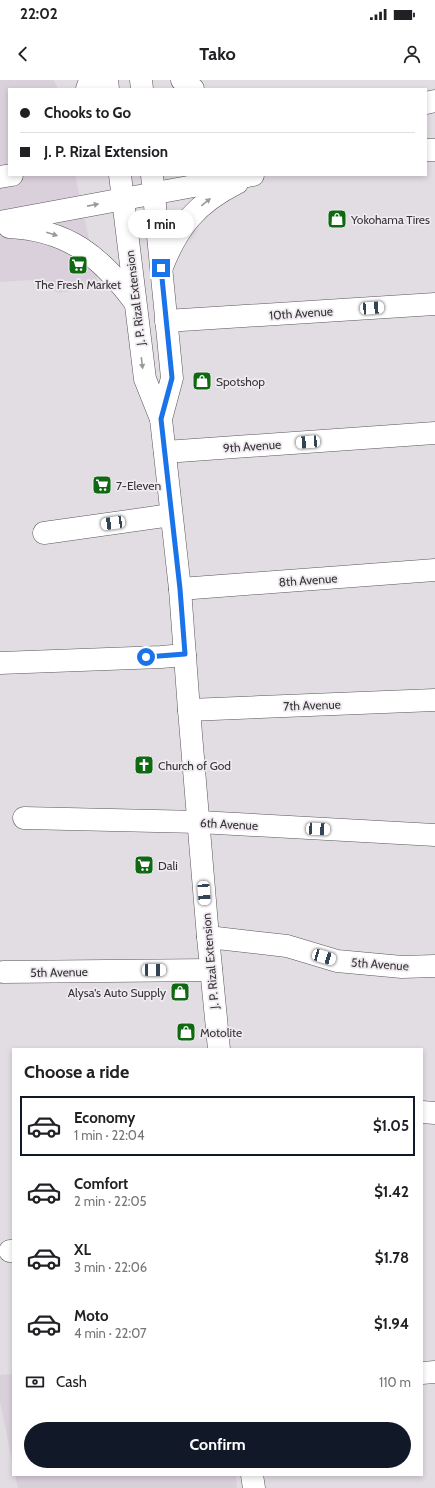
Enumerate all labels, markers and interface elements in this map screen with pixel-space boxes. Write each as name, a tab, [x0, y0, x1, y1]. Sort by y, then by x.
text: 22:02	[20, 5, 58, 23]
icon: back	[12, 43, 34, 65]
text: Tako	[199, 43, 236, 65]
icon: person	[401, 43, 423, 65]
text: Chooks to Go	[44, 104, 131, 122]
text: J. P. Rizal Extension	[44, 143, 168, 161]
one-way arrow	[201, 198, 212, 207]
one-way arrow	[87, 201, 99, 207]
shop icon: Yokohama Tires	[326, 208, 348, 230]
callout: 1 min	[128, 210, 194, 238]
place label: Yokohama Tires	[350, 212, 430, 227]
text: 1 min	[146, 216, 176, 232]
one-way arrow	[47, 231, 59, 237]
street label: J. P. Rizal Extension	[122, 249, 148, 348]
supermarket icon: The Fresh Market	[67, 254, 89, 276]
route end	[152, 259, 170, 277]
place label: The Fresh Market	[35, 277, 121, 292]
car	[360, 301, 384, 315]
street label: 10th Avenue	[269, 303, 333, 323]
one-way arrow	[139, 357, 145, 369]
shop icon: Spotshop	[191, 370, 213, 392]
place label: Spotshop	[216, 374, 265, 389]
car	[296, 435, 320, 449]
street label: 9th Avenue	[222, 436, 282, 456]
supermarket icon: 7-Eleven	[91, 474, 113, 496]
place label: 7-Eleven	[116, 478, 161, 493]
car	[100, 515, 126, 531]
street label: 8th Avenue	[278, 570, 338, 590]
route start	[137, 648, 155, 666]
street label: 7th Avenue	[283, 697, 341, 713]
church icon: Church of God	[133, 754, 155, 776]
place label: Church of God	[158, 758, 231, 773]
street label: 6th Avenue	[200, 815, 258, 833]
car	[306, 822, 330, 836]
supermarket icon: Dali	[133, 854, 155, 876]
place label: Dali	[158, 858, 178, 873]
car	[197, 881, 211, 905]
street label: J. P. Rizal Extension	[198, 912, 222, 1010]
car	[311, 948, 337, 966]
street label: 5th Avenue	[351, 955, 409, 973]
street label: 5th Avenue	[30, 964, 88, 980]
car	[142, 964, 166, 976]
shop icon: Alysa's Auto Supply	[169, 981, 191, 1003]
place label: Alysa's Auto Supply	[68, 985, 166, 1000]
shop icon: Motolite	[175, 1021, 197, 1043]
place label: Motolite	[200, 1025, 242, 1040]
text: Choose a ride	[24, 1061, 129, 1083]
icon: car	[26, 1108, 62, 1144]
text: Economy	[74, 1109, 135, 1127]
text: $1.05	[373, 1117, 409, 1135]
text: 1 min · 22:04	[74, 1127, 144, 1143]
icon: car	[26, 1174, 62, 1210]
text: Comfort	[74, 1175, 128, 1193]
text: $1.42	[374, 1183, 409, 1201]
text: 2 min · 22:05	[74, 1193, 147, 1209]
icon: car	[26, 1240, 62, 1276]
text: XL	[74, 1241, 91, 1259]
text: $1.78	[375, 1249, 409, 1267]
text: 3 min · 22:06	[74, 1259, 147, 1275]
icon: car	[26, 1306, 62, 1342]
text: Moto	[74, 1307, 108, 1325]
text: $1.94	[374, 1315, 409, 1333]
text: 4 min · 22:07	[74, 1325, 147, 1341]
icon: cash	[24, 1371, 46, 1393]
text: Cash	[56, 1373, 87, 1391]
text: 110 m	[379, 1374, 411, 1390]
button: Confirm	[24, 1422, 411, 1468]

